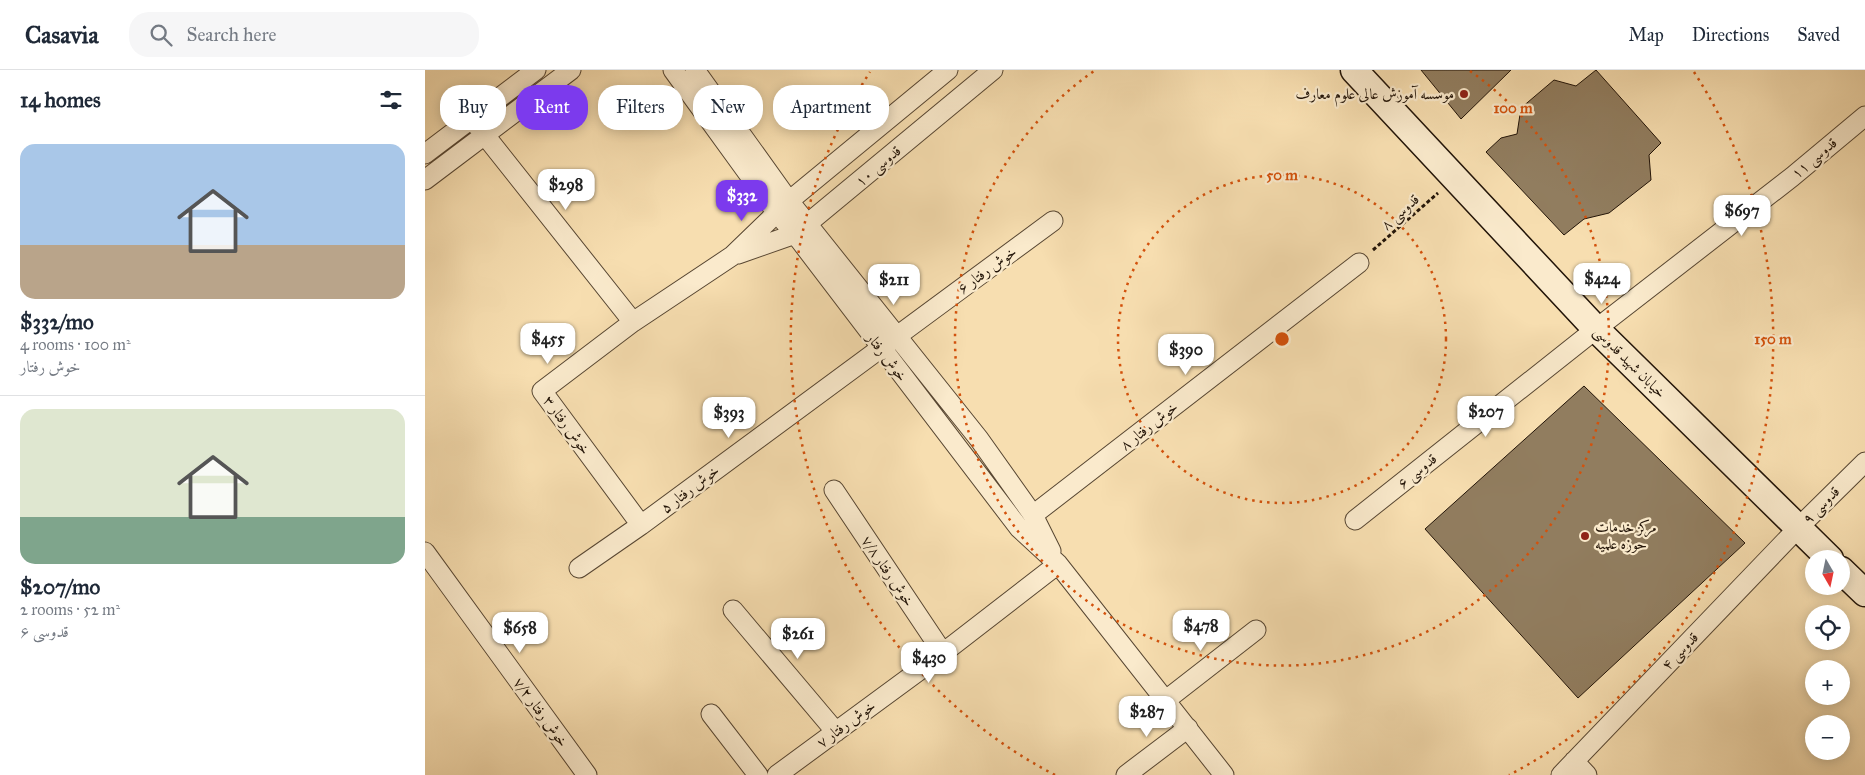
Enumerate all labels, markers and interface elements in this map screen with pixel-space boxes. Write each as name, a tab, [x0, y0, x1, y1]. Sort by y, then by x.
search box	[129, 12, 479, 57]
text: Casavia	[25, 20, 99, 50]
icon: search	[147, 21, 175, 49]
text: Search here	[187, 23, 276, 46]
text: Map	[1628, 24, 1664, 46]
text: Directions	[1692, 24, 1769, 46]
text: Saved	[1797, 24, 1840, 46]
chip: Buy	[440, 85, 506, 130]
chip: Rent	[516, 85, 588, 130]
chip: Filters	[598, 85, 683, 130]
chip: New	[693, 85, 763, 130]
chip: Apartment	[773, 85, 889, 130]
place label: موسسه آموزش عالی علوم معارف	[1295, 85, 1454, 107]
icon: filters	[377, 86, 405, 114]
text: 14 homes	[20, 87, 101, 113]
marker: موسسه آموزش عالی علوم معارف	[1458, 88, 1470, 100]
text: 100 m	[1493, 99, 1533, 117]
street label: قدوسی ۱۱	[1787, 134, 1842, 184]
street label: قدوسی ۱۰	[851, 142, 906, 192]
text: 50 m	[1266, 166, 1298, 184]
pin: $298	[536, 168, 596, 211]
text: $298	[549, 175, 583, 194]
icon: home	[168, 176, 258, 266]
pin: $332	[712, 180, 772, 222]
text: $332	[727, 186, 757, 205]
street label: قدوسی ۸	[1377, 190, 1424, 235]
pin: $697	[1712, 194, 1772, 237]
text: $697	[1725, 201, 1759, 220]
street label: خوش رفتار ۶	[954, 243, 1020, 297]
pin: $424	[1572, 262, 1632, 305]
pin: $211	[864, 264, 924, 306]
text: $424	[1584, 269, 1620, 288]
text: $211	[879, 270, 909, 289]
text: $332/mo	[20, 309, 94, 335]
pin: $455	[518, 322, 578, 365]
street label: خیابان شهید قدوسی	[1589, 322, 1670, 403]
street label: خوش رفتار	[862, 327, 911, 385]
text: $455	[531, 329, 565, 348]
centre of rings	[1273, 330, 1291, 348]
text: 150 m	[1754, 330, 1792, 348]
pin: $390	[1156, 334, 1216, 376]
text: 4 rooms · 100 m²	[20, 335, 131, 354]
text: $390	[1169, 340, 1203, 359]
text: خوش رفتار	[20, 357, 80, 376]
street label: خوش رفتار ۳	[540, 392, 594, 458]
pin: $393	[699, 396, 759, 439]
pin: $207	[1456, 396, 1516, 438]
street label: خوش رفتار ۸	[1116, 398, 1182, 454]
text: $207	[1468, 402, 1504, 421]
text: $393	[714, 403, 745, 422]
icon: home	[168, 442, 258, 532]
street label: قدوسی ۶	[1394, 450, 1442, 494]
street label: خوش رفتار ۵	[657, 461, 723, 517]
street label: قدوسی ۹	[1799, 483, 1845, 529]
place label: مرکز خدمات حوزه علمیه	[1595, 518, 1657, 553]
marker: مرکز خدمات حوزه علمیه	[1579, 530, 1591, 542]
street label: خوش رفتار ۷/۸	[858, 532, 918, 610]
north arrow	[1805, 550, 1850, 595]
map controls	[1805, 550, 1850, 760]
text: $207/mo	[20, 574, 100, 600]
text: 2 rooms · 52 m²	[20, 600, 120, 619]
button: locate	[1805, 605, 1850, 650]
pin: $478	[1171, 610, 1231, 652]
pin: $658	[490, 612, 550, 654]
text: $478	[1184, 616, 1218, 635]
text: $658	[503, 618, 537, 637]
pin: $261	[768, 618, 828, 660]
text: قدوسی ۶	[20, 622, 69, 641]
text: $261	[782, 624, 814, 643]
street label: قدوسی ۴	[1658, 628, 1704, 675]
pin: $430	[899, 642, 959, 684]
text: $430	[912, 648, 946, 667]
button: +	[1805, 660, 1850, 705]
street label: خوش رفتار ۷/۲	[510, 674, 572, 750]
pin: $287	[1117, 696, 1177, 738]
street label: خوش رفتار ۷	[813, 697, 879, 751]
text: $287	[1130, 702, 1164, 721]
button: −	[1805, 715, 1850, 760]

